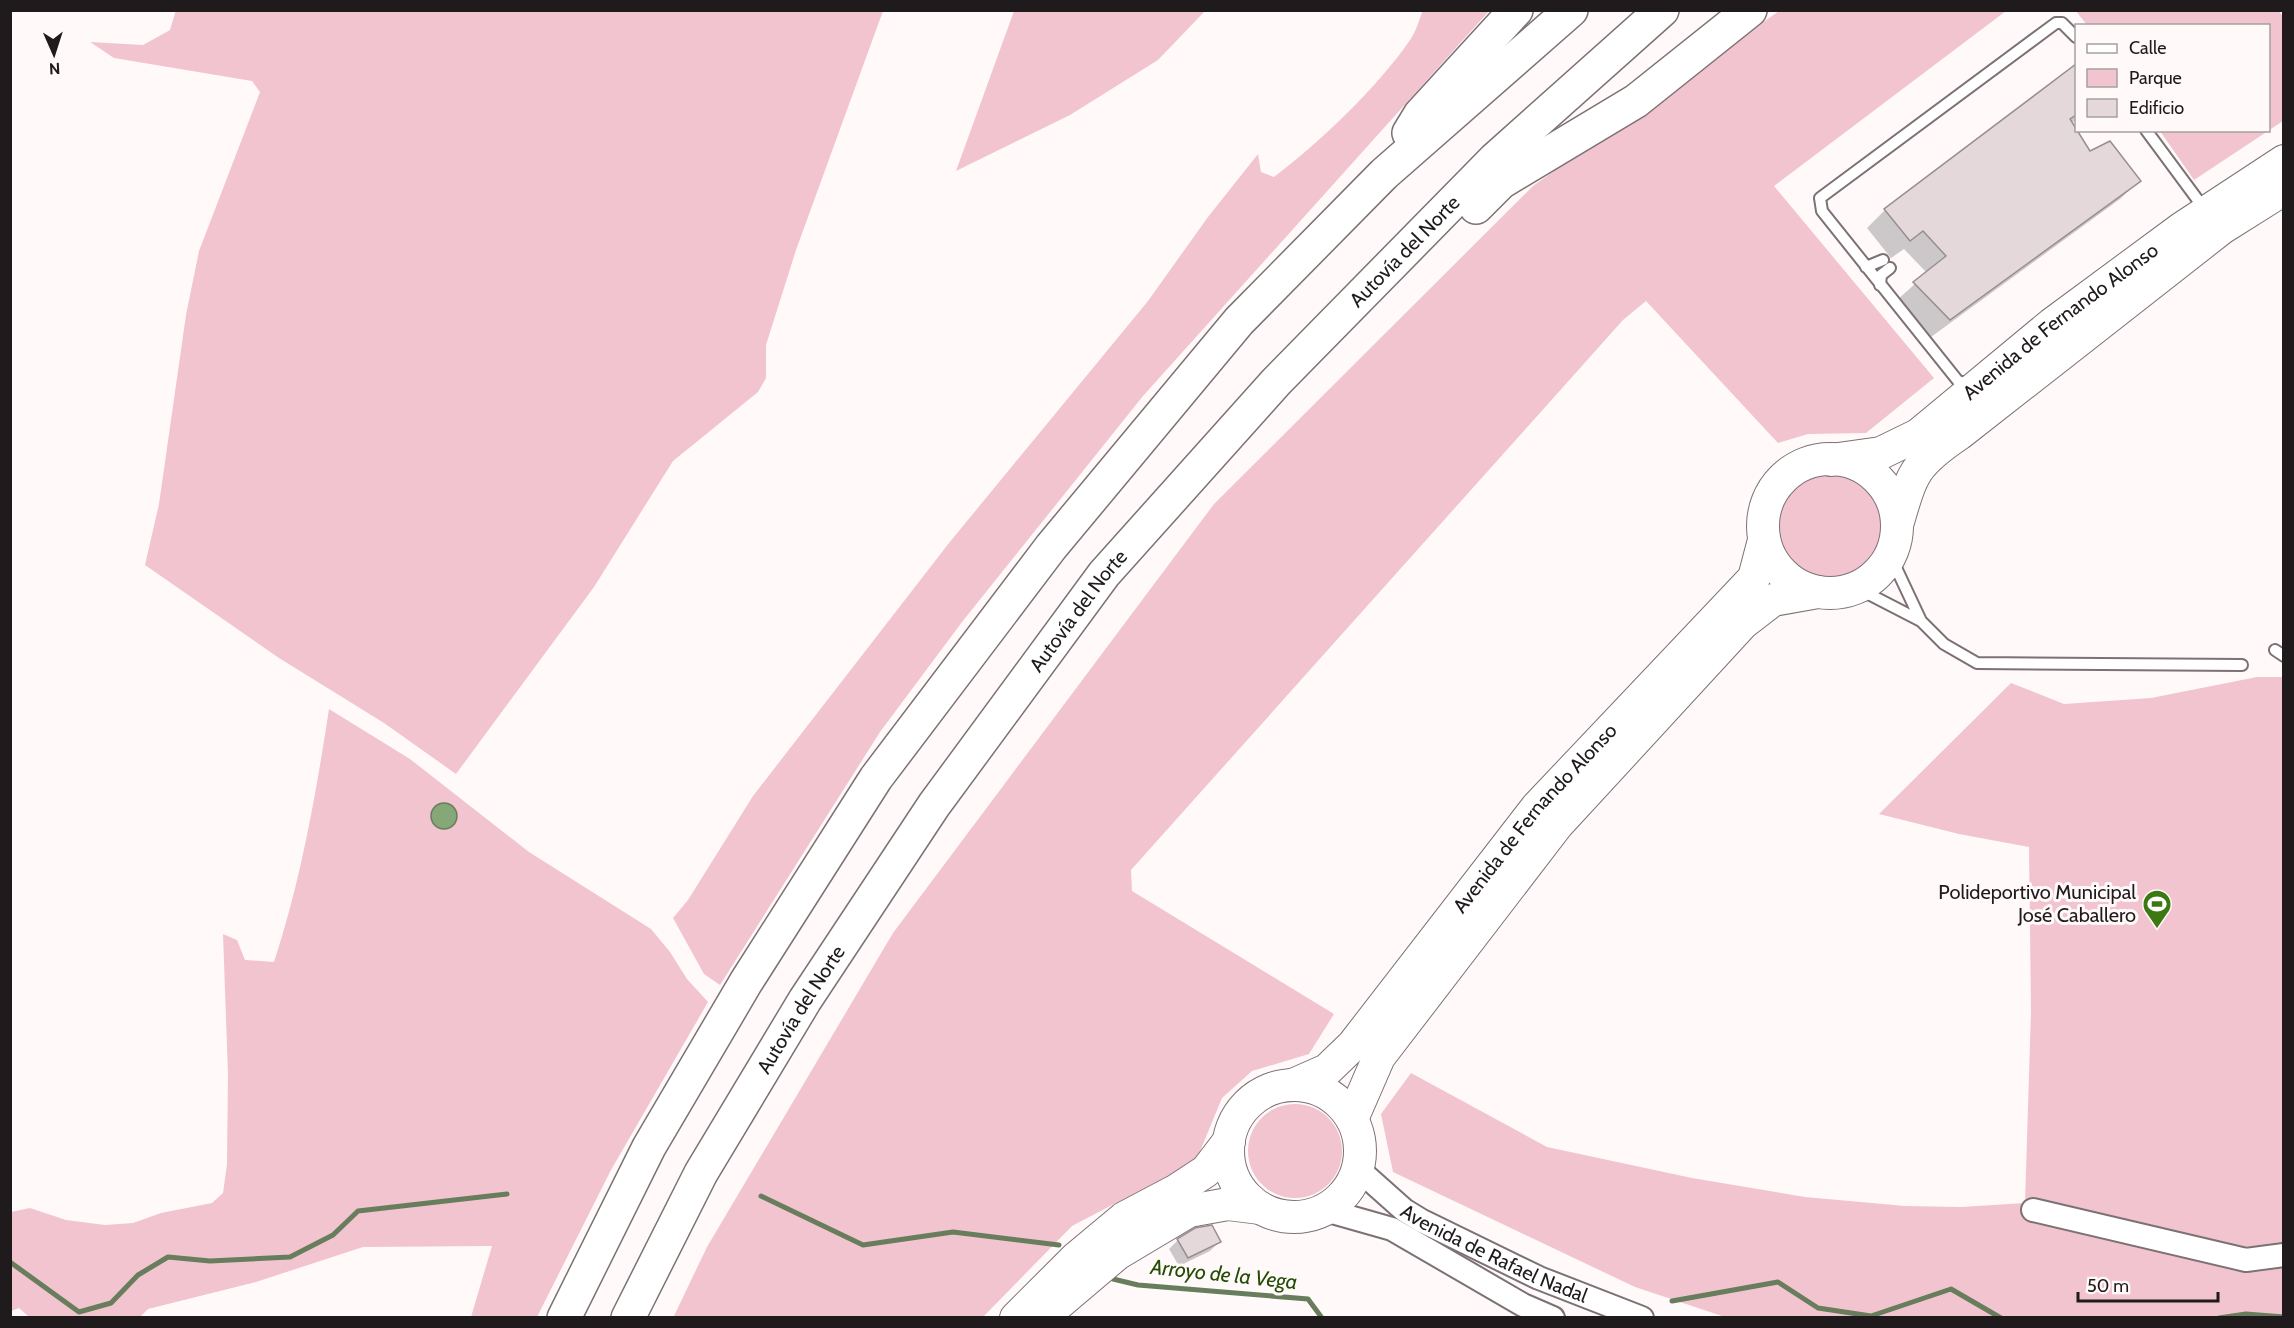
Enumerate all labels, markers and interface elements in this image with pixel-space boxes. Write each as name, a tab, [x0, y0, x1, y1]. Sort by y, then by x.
north arrow	[24, 24, 84, 84]
legend	[2075, 24, 2270, 132]
text: Calle	[2129, 37, 2166, 59]
text: N	[49, 59, 61, 78]
text: Parque	[2129, 67, 2182, 89]
text: Edificio	[2129, 97, 2184, 119]
street label: Autovía del Norte	[1344, 190, 1465, 312]
street label: Avenida de Fernando Alonso	[1958, 238, 2163, 405]
street label: Autovía del Norte	[1024, 545, 1132, 676]
street label: Avenida de Fernando Alonso	[1448, 719, 1622, 918]
place label: Polideportivo Municipal José Caballero	[1938, 880, 2136, 927]
sports icon: Polideportivo Municipal José Caballero	[2141, 888, 2173, 930]
street label: Autovía del Norte	[752, 941, 850, 1078]
street label: Avenida de Rafael Nadal	[1396, 1199, 1591, 1308]
water label: Arroyo de la Vega	[1148, 1254, 1299, 1294]
scale bar	[2078, 1265, 2218, 1303]
text: 50 m	[2087, 1275, 2129, 1297]

